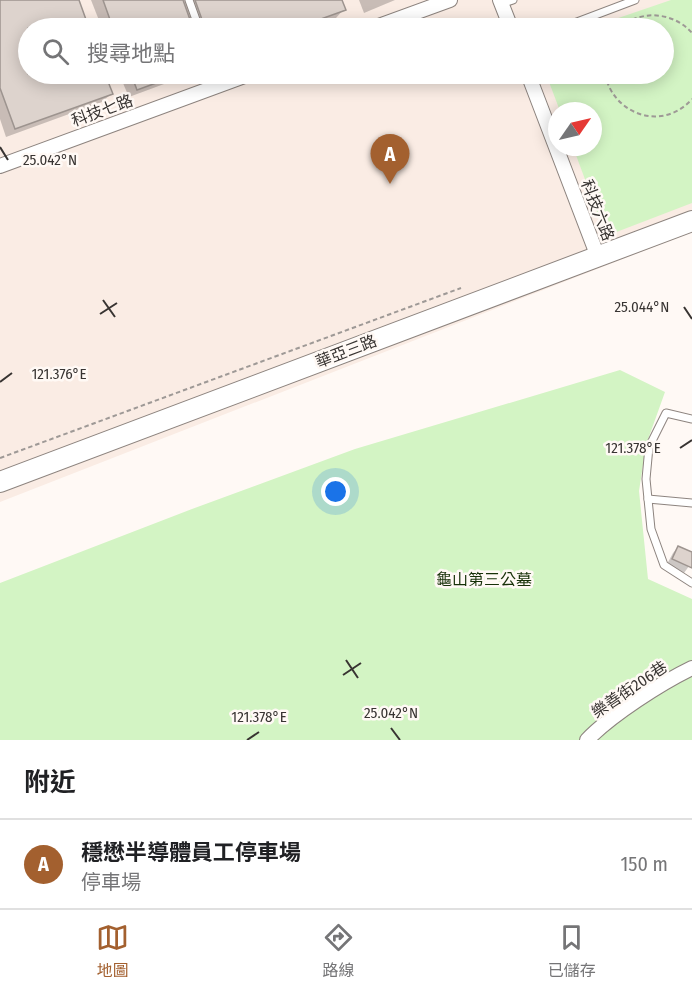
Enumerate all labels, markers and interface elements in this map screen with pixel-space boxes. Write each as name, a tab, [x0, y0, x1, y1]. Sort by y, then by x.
search box	[18, 18, 674, 84]
icon: search	[39, 35, 72, 68]
text: 搜尋地點	[87, 40, 175, 67]
street label: 科技七路	[69, 91, 135, 130]
north arrow	[548, 102, 602, 156]
pin: A	[370, 134, 410, 184]
text: 25.042°N	[23, 151, 77, 169]
street label: 科技六路	[577, 177, 618, 243]
text: 25.044°N	[615, 298, 669, 316]
street label: 華亞三路	[313, 331, 379, 372]
text: 121.376°E	[31, 365, 87, 383]
text: 121.378°E	[605, 439, 661, 457]
your location	[321, 477, 350, 506]
park label: 龜山第三公墓	[436, 570, 532, 589]
street label: 樂善街206巷	[588, 657, 671, 722]
text: 25.042°N	[364, 704, 418, 722]
text: 121.378°E	[231, 708, 287, 726]
text: 附近	[24, 767, 76, 798]
text: 穩懋半導體員工停車場	[81, 839, 301, 866]
text: A	[38, 852, 49, 876]
text: 150 m	[621, 852, 668, 876]
text: 停車場	[81, 870, 141, 894]
tab: 地圖	[96, 921, 129, 981]
tab: 路線	[322, 921, 355, 981]
tab: 已儲存	[548, 921, 596, 981]

